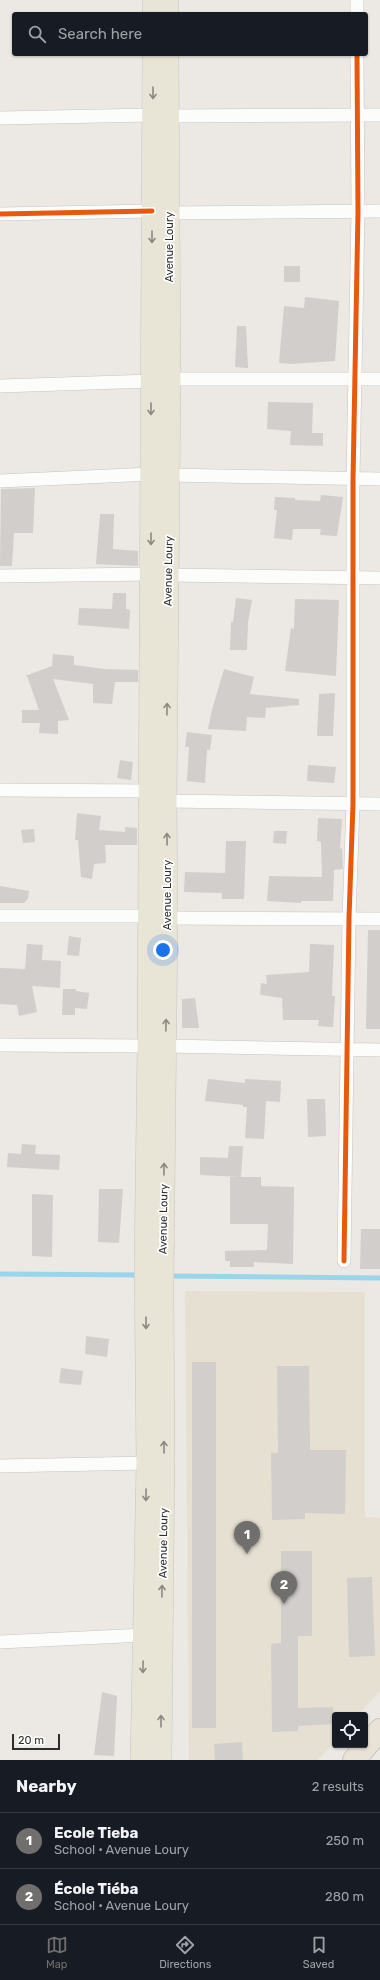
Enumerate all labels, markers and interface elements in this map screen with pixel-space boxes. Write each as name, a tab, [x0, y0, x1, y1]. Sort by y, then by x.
search box	[12, 12, 368, 56]
icon: search	[26, 23, 48, 45]
text: Search here	[58, 25, 142, 43]
one-way arrow	[149, 86, 157, 99]
street label: Avenue Loury	[163, 212, 176, 282]
one-way arrow	[148, 230, 156, 243]
one-way arrow	[147, 402, 155, 415]
one-way arrow	[147, 532, 155, 545]
street label: Avenue Loury	[161, 536, 176, 606]
one-way arrow	[163, 703, 171, 716]
one-way arrow	[163, 833, 170, 846]
street label: Avenue Loury	[161, 860, 174, 930]
your location	[153, 940, 173, 960]
one-way arrow	[162, 1019, 170, 1032]
one-way arrow	[160, 1163, 168, 1176]
street label: Avenue Loury	[156, 1184, 171, 1254]
one-way arrow	[142, 1316, 150, 1329]
one-way arrow	[160, 1441, 168, 1454]
one-way arrow	[142, 1488, 150, 1501]
street label: Avenue Loury	[156, 1508, 171, 1578]
pin: 1	[234, 1521, 260, 1554]
pin: 2	[271, 1571, 297, 1604]
one-way arrow	[158, 1585, 166, 1598]
one-way arrow	[139, 1660, 147, 1673]
map controls	[332, 1712, 368, 1748]
button: locate	[332, 1712, 368, 1748]
one-way arrow	[157, 1715, 165, 1728]
scale bar	[12, 1732, 60, 1751]
text: 20 m	[18, 1734, 44, 1747]
text: Nearby	[16, 1776, 77, 1796]
text: 2 results	[312, 1779, 364, 1794]
text: Ecole Tieba	[54, 1824, 138, 1842]
text: 1	[26, 1833, 32, 1848]
text: 250 m	[326, 1833, 364, 1848]
text: School · Avenue Loury	[54, 1842, 189, 1857]
text: École Tiéba	[54, 1880, 138, 1898]
text: 2	[25, 1889, 33, 1904]
text: 280 m	[325, 1889, 364, 1904]
text: School · Avenue Loury	[54, 1898, 189, 1913]
tab: Map	[46, 1934, 68, 1971]
tab: Directions	[159, 1934, 211, 1971]
tab: Saved	[303, 1934, 334, 1971]

